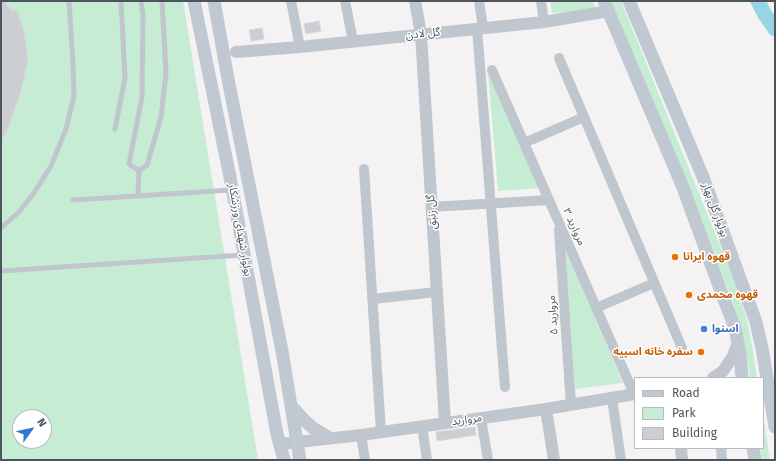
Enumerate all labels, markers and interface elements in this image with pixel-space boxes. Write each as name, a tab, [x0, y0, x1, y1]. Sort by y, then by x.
street label: گل لادن	[405, 26, 441, 42]
street label: بولوار گل بهار	[699, 181, 731, 239]
street label: بولوار شهدای ورزشکار	[225, 183, 255, 277]
street label: گل زنبق	[424, 194, 440, 230]
street label: مروارید ۳	[560, 206, 588, 248]
place label: قهوه ایرانا	[683, 250, 730, 264]
marker: قهوه ایرانا	[670, 252, 680, 262]
place label: قهوه محمدی	[697, 288, 758, 302]
marker: قهوه محمدی	[684, 290, 694, 300]
street label: مروارید ۵	[545, 295, 561, 335]
place label: اسنوا	[712, 322, 738, 336]
marker: اسنوا	[699, 324, 709, 334]
place label: سفره خانه اسپیه	[613, 345, 693, 359]
marker: سفره خانه اسپیه	[696, 347, 706, 357]
legend	[634, 377, 764, 449]
text: Road	[672, 386, 700, 400]
text: Park	[672, 406, 696, 420]
north arrow	[12, 409, 52, 449]
street label: مروارید	[451, 411, 483, 429]
text: N	[34, 416, 49, 429]
text: Building	[672, 426, 717, 440]

